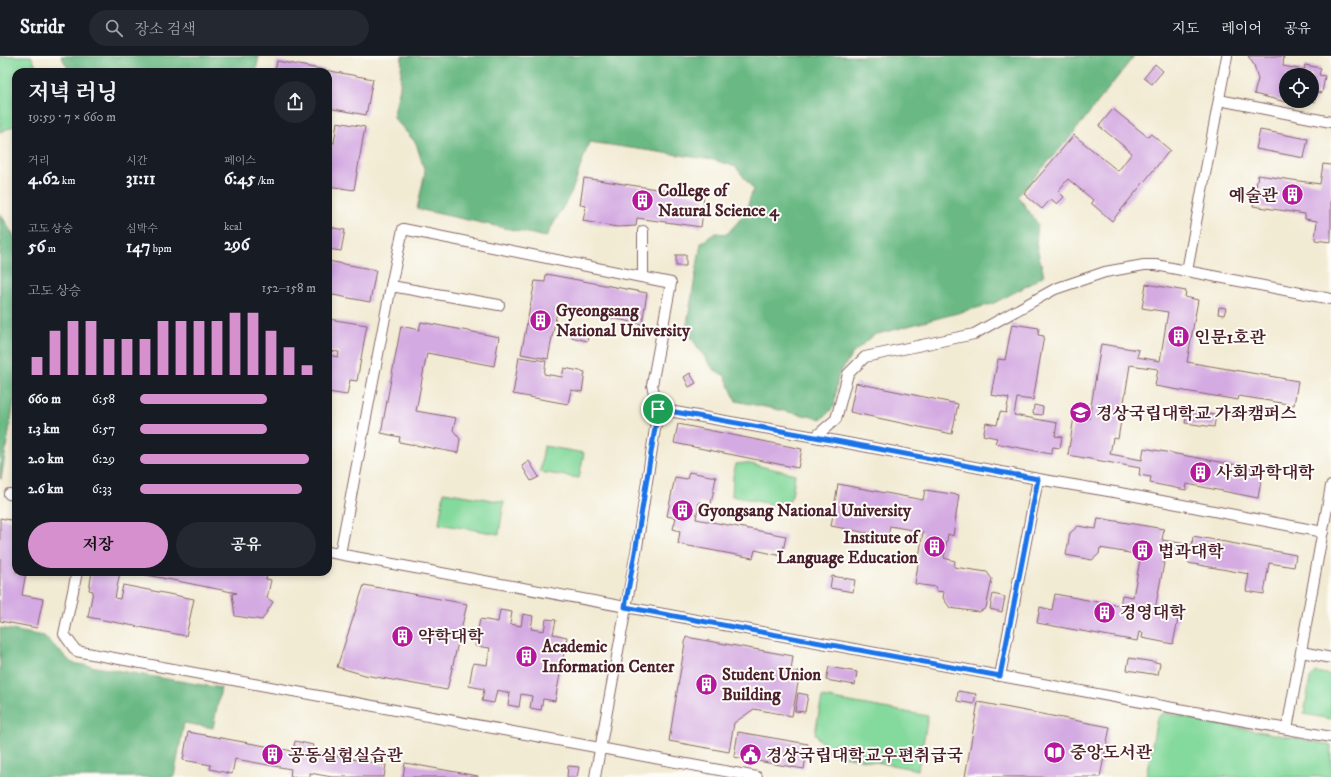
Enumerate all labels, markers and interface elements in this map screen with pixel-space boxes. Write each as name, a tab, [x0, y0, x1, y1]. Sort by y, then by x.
search box	[89, 10, 369, 46]
text: Stridr	[20, 16, 65, 39]
icon: search	[103, 17, 125, 39]
text: 장소 검색	[135, 20, 196, 39]
text: 지도	[1172, 20, 1199, 38]
text: 레이어	[1221, 20, 1262, 38]
text: 공유	[1284, 20, 1311, 38]
map controls	[1279, 68, 1319, 108]
button: locate	[1279, 68, 1319, 108]
text: 저녁 러닝	[28, 80, 118, 107]
button: share	[274, 81, 316, 123]
text: 19:59 · 7 × 660 m	[28, 109, 116, 125]
text: 거리	[28, 154, 49, 168]
text: 시간	[126, 154, 147, 168]
text: 페이스	[224, 154, 256, 168]
text: 4.62	[28, 168, 59, 190]
text: 31:11	[126, 168, 156, 190]
text: 6:45	[224, 168, 255, 190]
text: km	[59, 174, 76, 188]
text: /km	[255, 174, 275, 188]
place label: College of Natural Science 4	[658, 180, 780, 222]
building icon: 예술관	[1280, 182, 1306, 208]
place label: 예술관	[1229, 185, 1279, 207]
building icon: College of Natural Science 4	[629, 187, 655, 213]
text: kcal	[224, 220, 242, 234]
text: 고도 상승	[28, 222, 73, 236]
text: 심박수	[126, 222, 158, 236]
text: 296	[224, 234, 250, 256]
text: 56	[28, 236, 45, 258]
text: 147	[126, 236, 150, 258]
text: m	[45, 242, 56, 256]
text: bpm	[150, 242, 172, 256]
text: 152–158 m	[261, 280, 316, 296]
text: 고도 상승	[28, 283, 81, 299]
place label: Gyeongsang National University	[556, 300, 691, 342]
building icon: Gyeongsang National University	[528, 307, 554, 333]
building icon: 인문1호관	[1165, 324, 1191, 350]
place label: 인문1호관	[1194, 327, 1267, 349]
text: 660 m	[28, 391, 61, 407]
text: 6:58	[92, 391, 115, 407]
pin	[641, 392, 675, 426]
icon: arrive	[647, 398, 669, 420]
school or university icon: 경상국립대학교 가좌캠퍼스	[1067, 400, 1093, 426]
place label: 경상국립대학교 가좌캠퍼스	[1096, 403, 1297, 425]
text: 1.3 km	[28, 421, 60, 437]
text: 6:57	[92, 421, 115, 437]
text: 2.0 km	[28, 451, 64, 467]
text: 6:29	[92, 451, 115, 467]
building icon: 사회과학대학	[1188, 459, 1214, 485]
place label: 사회과학대학	[1216, 462, 1315, 484]
text: 2.6 km	[28, 481, 63, 497]
text: 6:33	[92, 481, 112, 497]
building icon: Gyongsang National University	[670, 497, 696, 523]
place label: Gyongsang National University	[698, 500, 912, 522]
button: 저장	[28, 522, 168, 568]
button: 공유	[176, 522, 316, 568]
place label: Institute of Language Education	[777, 527, 922, 569]
building icon: Institute of Language Education	[921, 534, 947, 560]
building icon: 법과대학	[1129, 538, 1155, 564]
place label: 법과대학	[1158, 541, 1224, 563]
building icon: 경영대학	[1091, 599, 1117, 625]
place label: 경영대학	[1120, 602, 1186, 624]
building icon: 약학대학	[390, 623, 416, 649]
place label: 약학대학	[418, 626, 484, 648]
place label: Academic Information Center	[541, 636, 675, 678]
building icon: Academic Information Center	[513, 643, 539, 669]
place label: Student Union Building	[722, 664, 821, 706]
building icon: Student Union Building	[694, 671, 720, 697]
library icon: 중앙도서관	[1041, 739, 1067, 765]
building icon: 공동실험실습관	[259, 742, 285, 768]
public building icon: 경상국립대학교우편취급국	[737, 742, 763, 768]
place label: 중앙도서관	[1070, 742, 1153, 764]
place label: 공동실험실습관	[288, 745, 404, 767]
place label: 경상국립대학교우편취급국	[766, 745, 963, 767]

